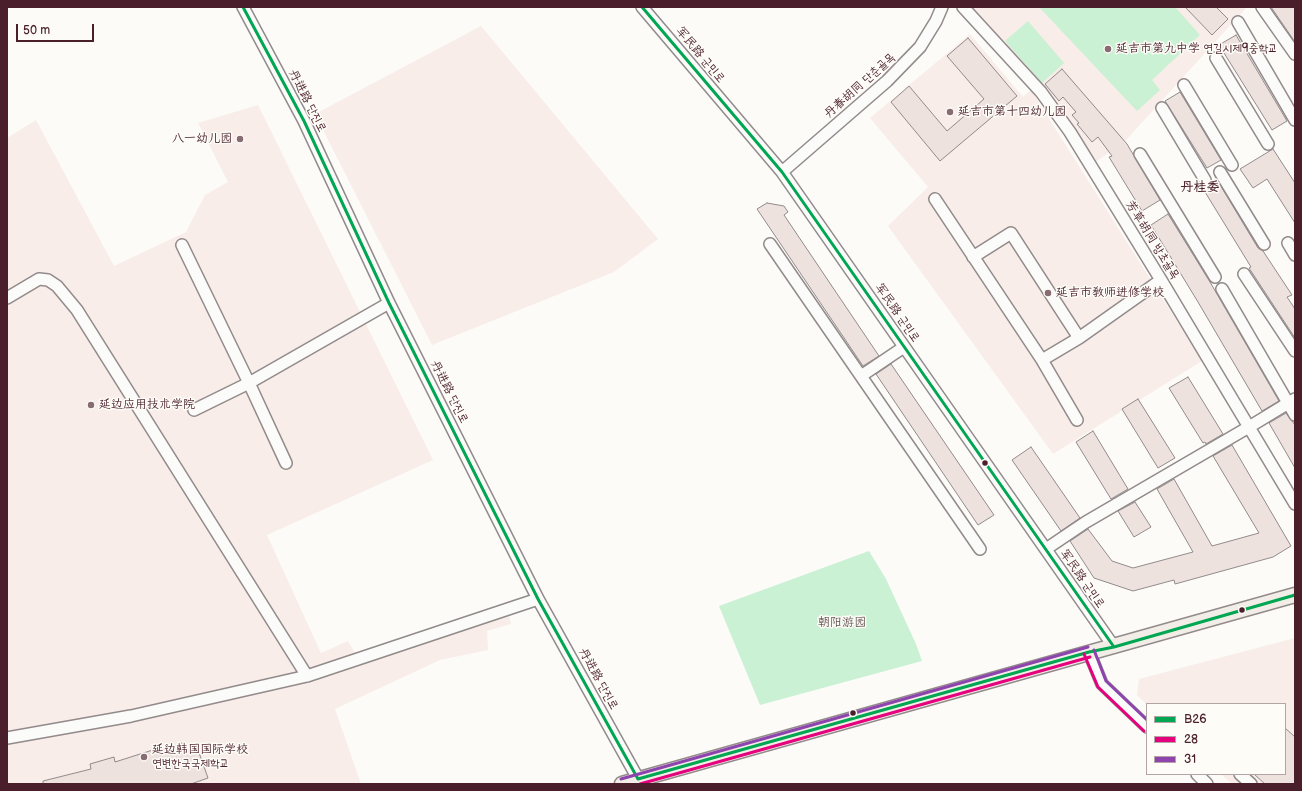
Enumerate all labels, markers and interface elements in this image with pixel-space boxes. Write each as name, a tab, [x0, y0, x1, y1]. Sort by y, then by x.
scale bar	[18, 16, 96, 42]
text: 50 m	[23, 23, 50, 38]
street label: 军民路 군민로	[673, 24, 727, 86]
place label: 延吉市第九中学 연길시제9중학교	[1116, 42, 1278, 56]
marker: 延吉市第九中学 연길시제9중학교	[1103, 44, 1113, 54]
street label: 丹春胡同 단춘골목	[822, 51, 898, 121]
street label: 丹进路 단진로	[285, 67, 329, 135]
place label: 延吉市第十四幼儿园	[958, 105, 1066, 119]
marker: 延吉市第十四幼儿园	[945, 107, 955, 117]
place label: 八一幼儿园	[172, 132, 232, 146]
marker: 八一幼儿园	[235, 134, 245, 144]
district label: 丹桂委	[1181, 180, 1219, 196]
street label: 芳草胡同 방초골목	[1122, 198, 1182, 282]
street label: 军民路 군민로	[872, 281, 922, 345]
place label: 延吉市教师进修学校	[1056, 286, 1164, 300]
marker: 延吉市教师进修学校	[1043, 288, 1053, 298]
street label: 丹进路 단진로	[427, 358, 471, 426]
place label: 延边应用技术学院	[99, 398, 195, 412]
marker: 延边应用技术学院	[86, 400, 96, 410]
unlabelled marker	[980, 458, 990, 468]
street label: 军民路 군민로	[1057, 547, 1107, 611]
unlabelled marker	[1237, 605, 1247, 615]
park label: 朝阳游园	[818, 616, 866, 630]
street label: 丹进路 단진로	[575, 646, 621, 712]
legend	[1146, 703, 1286, 775]
unlabelled marker	[848, 708, 858, 718]
text: B26	[1184, 712, 1207, 727]
text: 28	[1184, 732, 1198, 747]
place label: 延边韩国国际学校 연변한국국제학교	[152, 743, 248, 771]
marker: 延边韩国国际学校 연변한국국제학교	[139, 752, 149, 762]
text: 31	[1184, 752, 1196, 767]

